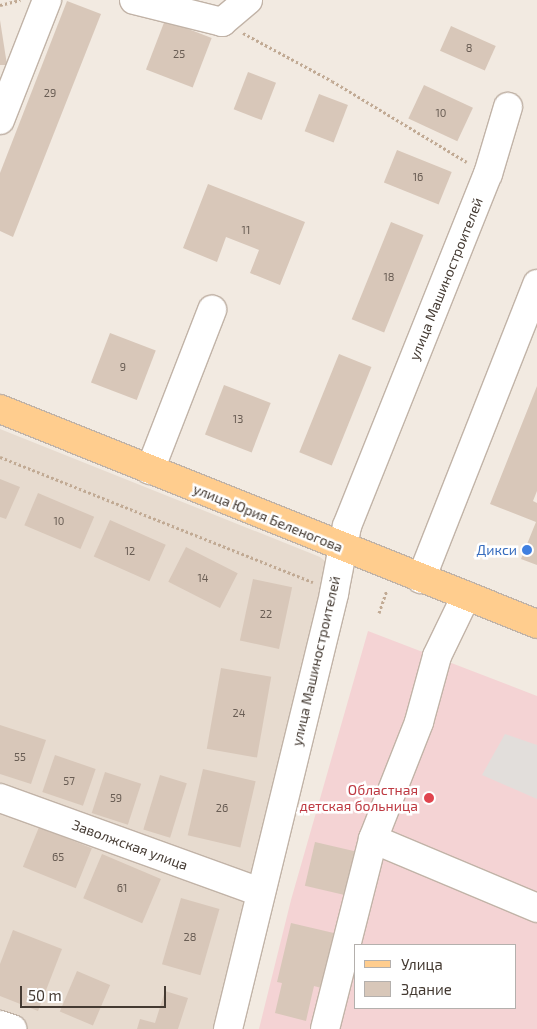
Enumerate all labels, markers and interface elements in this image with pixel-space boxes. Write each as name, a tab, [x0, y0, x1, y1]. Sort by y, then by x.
house number: 8	[466, 41, 472, 55]
house number: 25	[173, 47, 185, 61]
house number: 29	[44, 86, 56, 100]
house number: 10	[435, 106, 447, 120]
house number: 16	[413, 170, 423, 184]
street label: улица Машиностроителей	[406, 195, 486, 363]
house number: 11	[242, 223, 250, 237]
house number: 18	[383, 270, 395, 284]
house number: 9	[120, 360, 126, 374]
house number: 13	[233, 412, 243, 426]
street label: улица Юрия Беленогова	[191, 480, 345, 556]
house number: 10	[53, 514, 65, 528]
place label: Дикси	[477, 542, 517, 558]
house number: 12	[125, 544, 135, 558]
marker: Дикси	[521, 544, 533, 556]
house number: 14	[197, 571, 209, 585]
street label: улица Машиностроителей	[288, 574, 344, 748]
house number: 22	[260, 607, 272, 621]
house number: 24	[233, 706, 245, 720]
house number: 55	[14, 750, 26, 764]
house number: 57	[63, 774, 75, 788]
place label: Областная детская больница	[300, 782, 418, 814]
house number: 59	[110, 791, 122, 805]
marker: Областная детская больница	[422, 791, 436, 805]
house number: 26	[216, 801, 228, 815]
street label: Заволжская улица	[70, 816, 190, 874]
house number: 65	[52, 850, 64, 864]
house number: 61	[117, 881, 127, 895]
house number: 28	[184, 930, 196, 944]
legend	[354, 944, 517, 1009]
text: Улица	[401, 955, 443, 973]
scale bar	[22, 976, 169, 1008]
text: Здание	[401, 980, 452, 998]
text: 50 m	[28, 986, 62, 1004]

